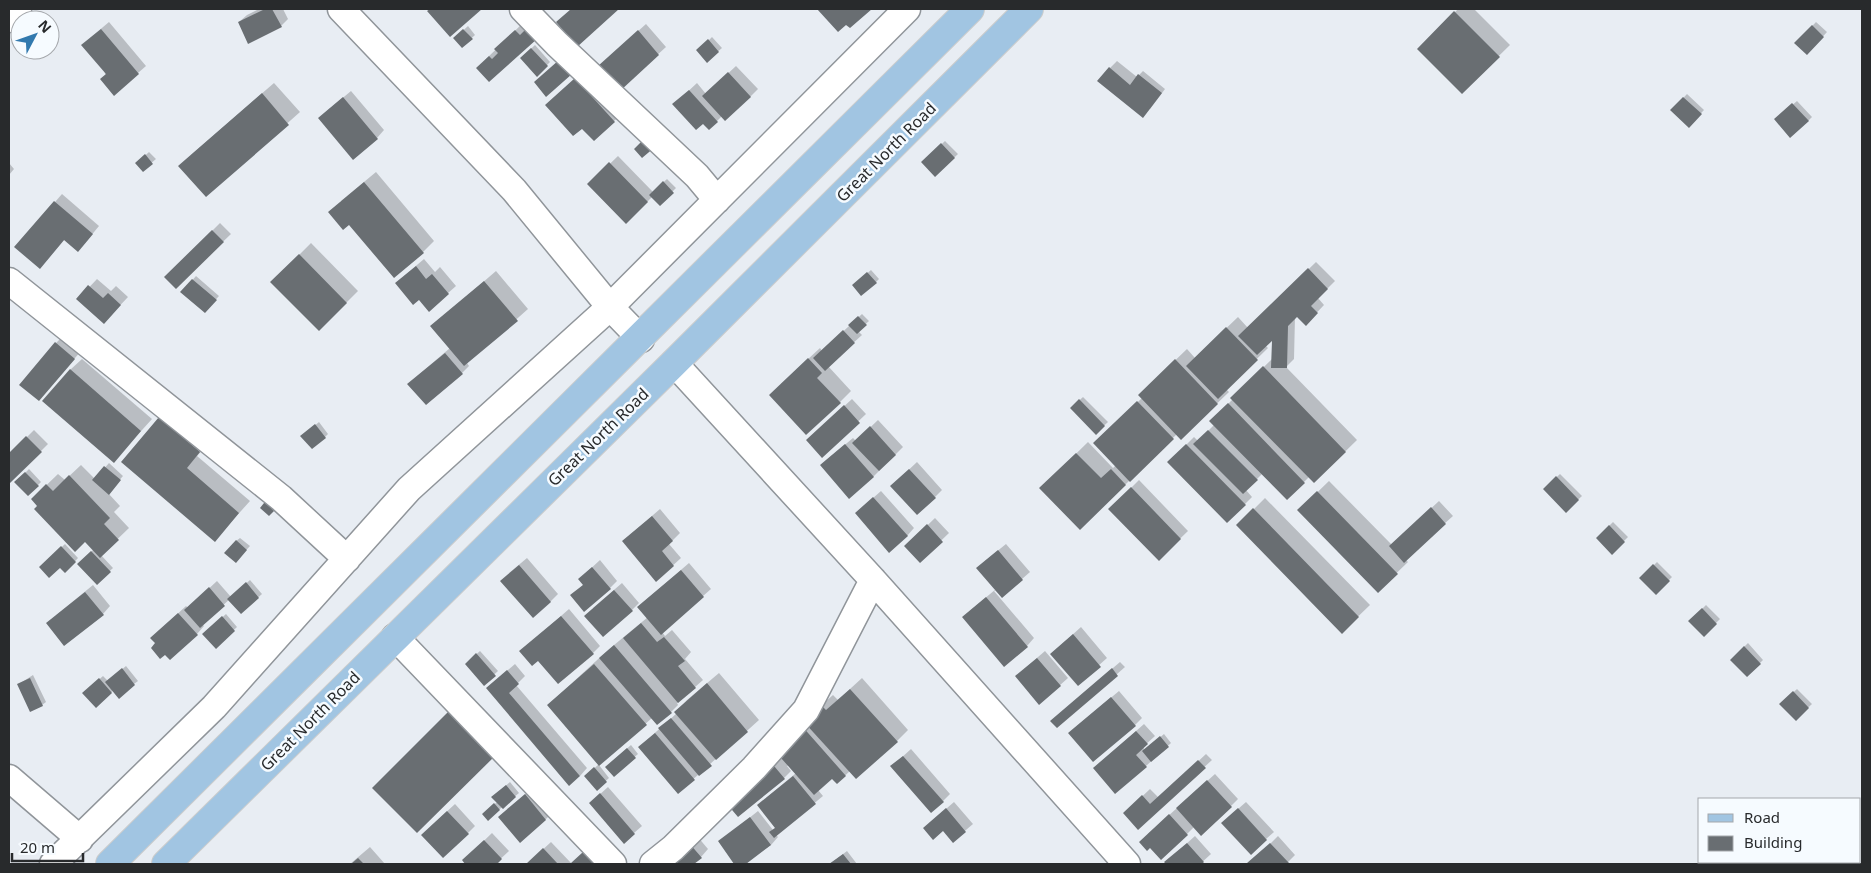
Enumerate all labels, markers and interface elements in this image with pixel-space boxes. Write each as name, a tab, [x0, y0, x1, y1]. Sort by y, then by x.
north arrow	[10, 10, 60, 60]
text: N	[34, 16, 56, 37]
street label: Great North Road	[831, 97, 941, 207]
street label: Great North Road	[543, 383, 653, 491]
street label: Great North Road	[255, 666, 365, 776]
legend	[1698, 798, 1861, 863]
text: Road	[1744, 807, 1780, 827]
scale bar	[12, 830, 84, 862]
text: Building	[1744, 832, 1802, 852]
text: 20 m	[20, 837, 55, 857]

